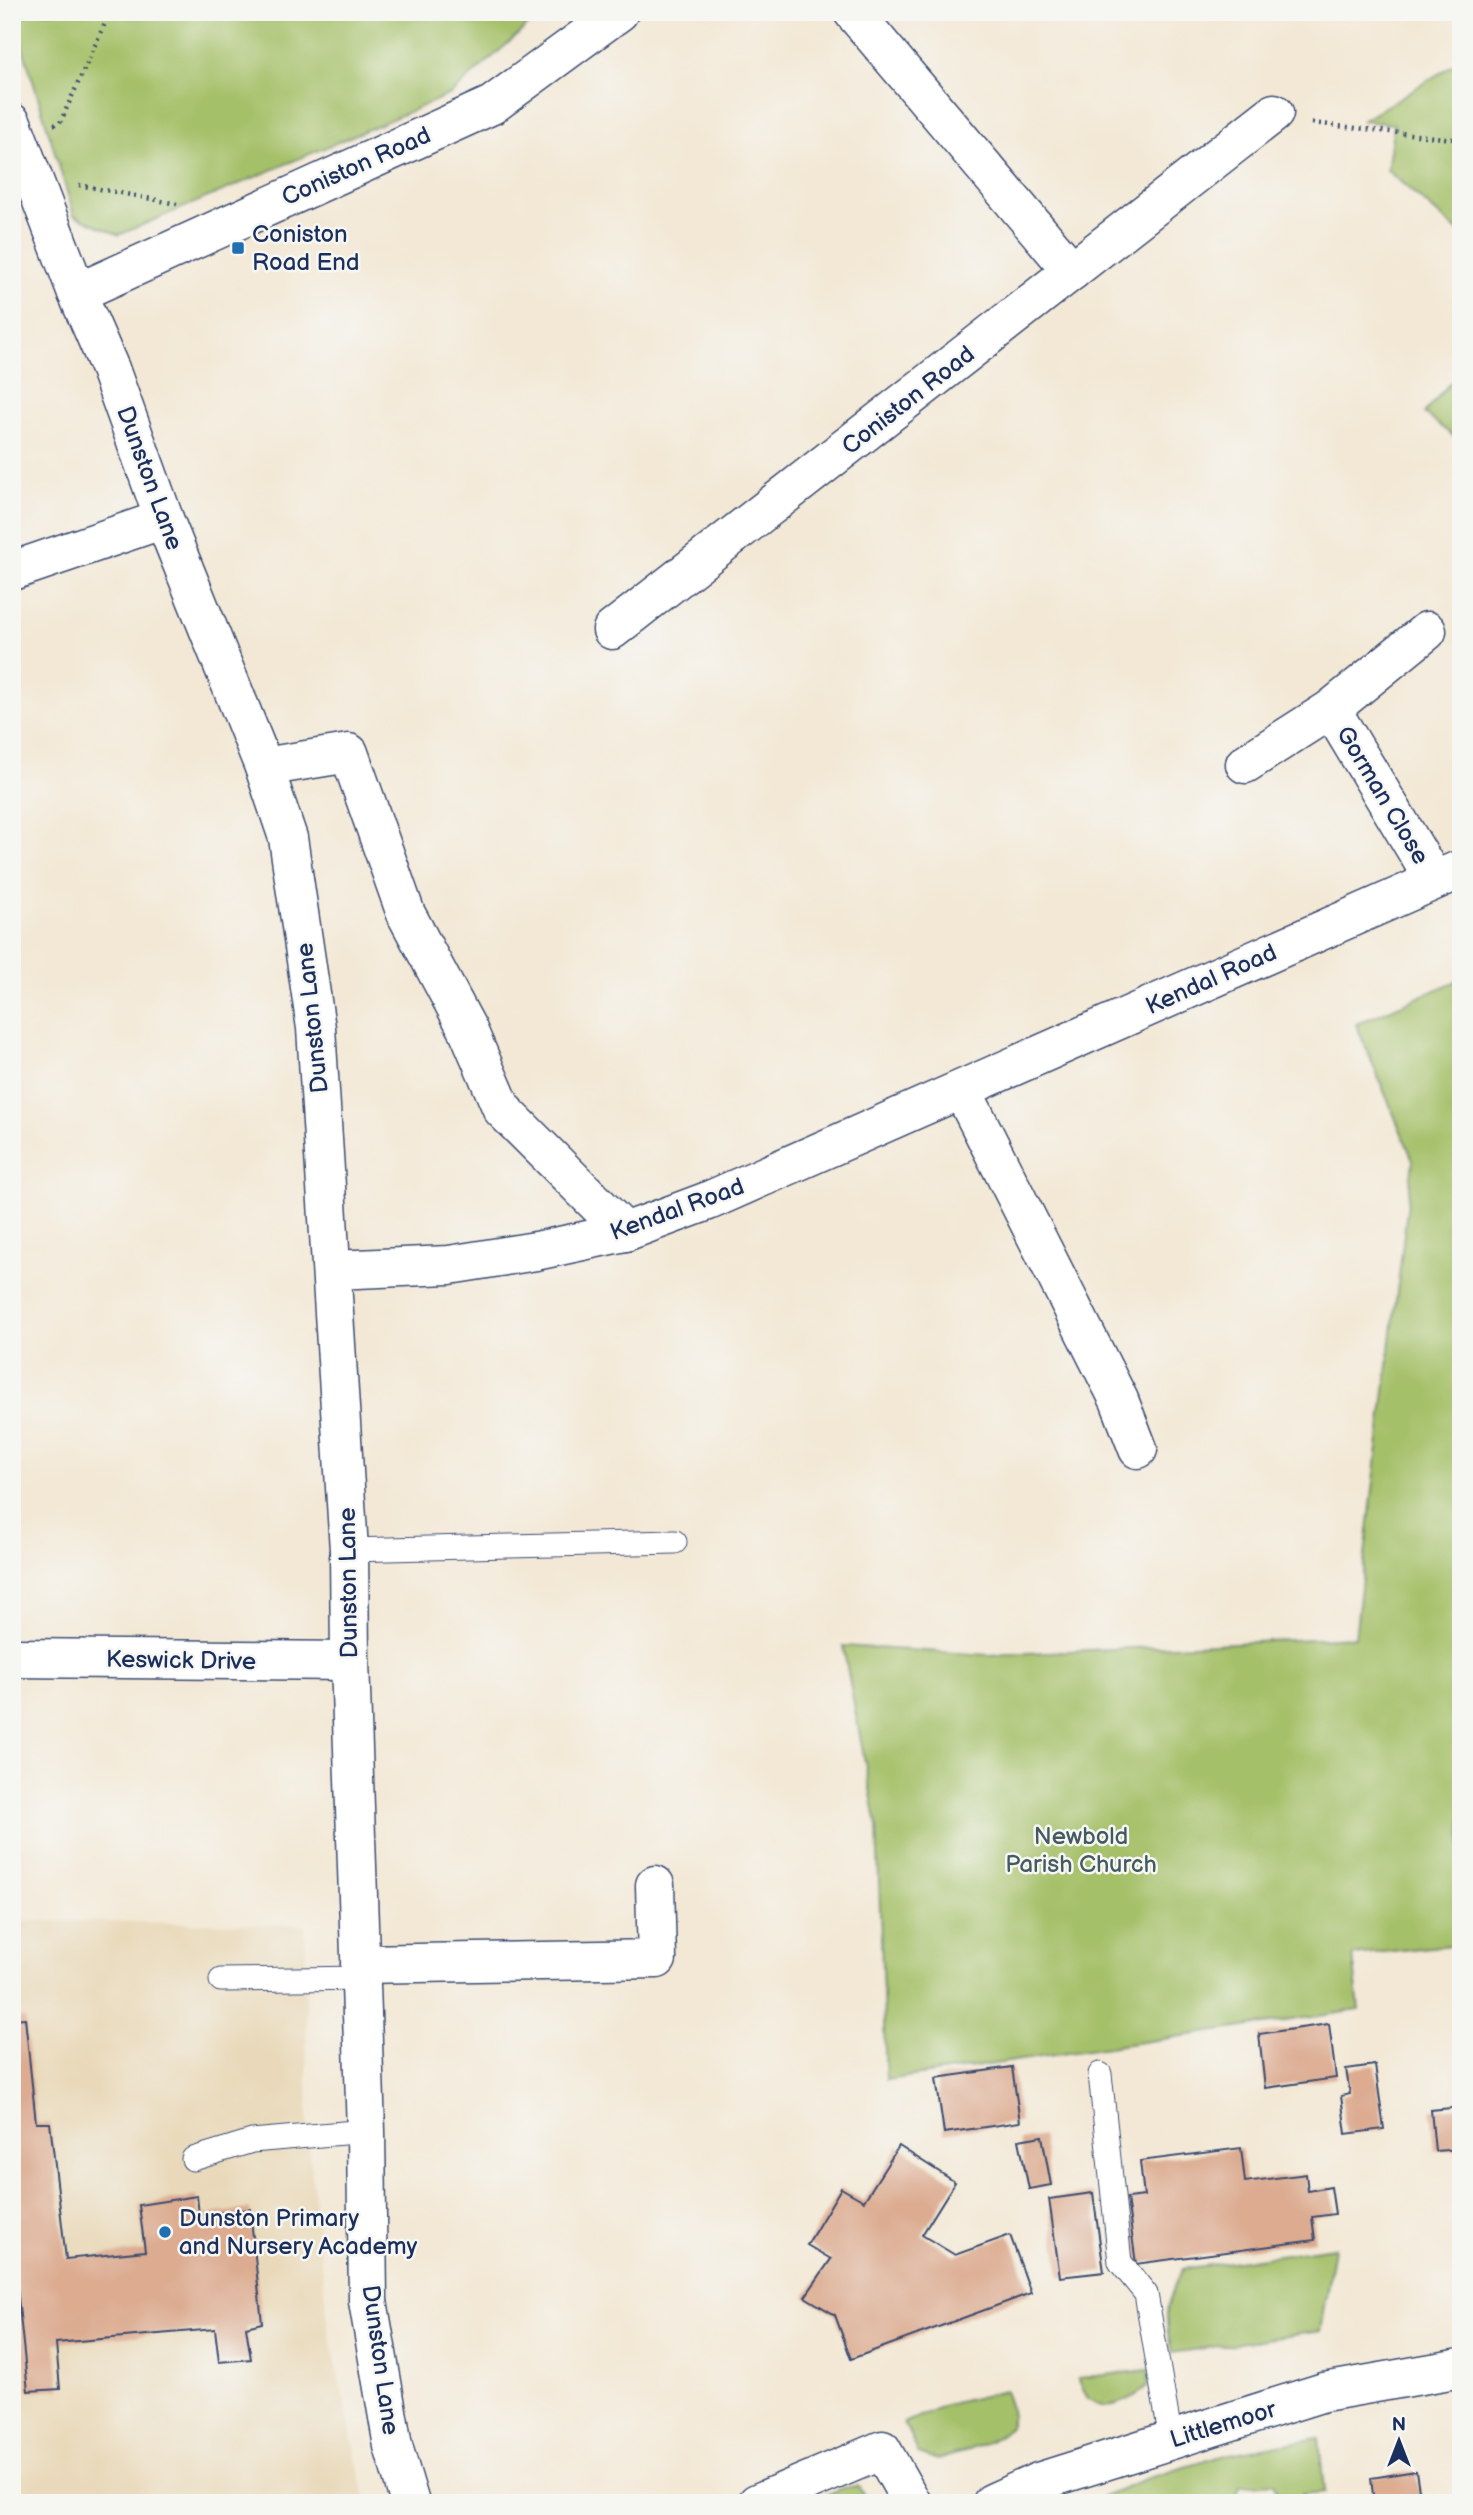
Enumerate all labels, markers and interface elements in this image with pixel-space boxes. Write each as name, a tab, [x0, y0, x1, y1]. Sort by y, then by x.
street label: Coniston Road	[277, 121, 435, 212]
place label: Coniston Road End	[252, 220, 360, 277]
marker: Coniston Road End	[230, 240, 246, 256]
street label: Coniston Road	[836, 340, 980, 461]
street label: Dunston Lane	[110, 402, 189, 554]
street label: Gorman Close	[1330, 721, 1435, 869]
street label: Kendal Road	[1141, 938, 1281, 1021]
street label: Dunston Lane	[290, 941, 335, 1095]
street label: Kendal Road	[606, 1172, 748, 1247]
street label: Dunston Lane	[333, 1507, 364, 1659]
street label: Keswick Drive	[106, 1645, 256, 1676]
park label: Newbold Parish Church	[1005, 1822, 1157, 1879]
place label: Dunston Primary and Nursery Academy	[179, 2204, 418, 2261]
marker: Dunston Primary and Nursery Academy	[157, 2224, 173, 2240]
street label: Dunston Lane	[356, 2283, 405, 2437]
street label: Littlemoor	[1167, 2395, 1280, 2454]
north arrow	[1364, 2406, 1434, 2476]
text: N	[1392, 2414, 1406, 2437]

